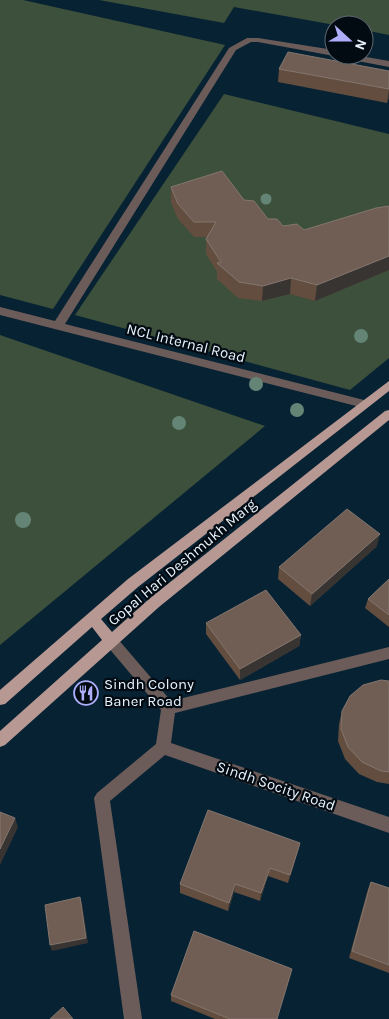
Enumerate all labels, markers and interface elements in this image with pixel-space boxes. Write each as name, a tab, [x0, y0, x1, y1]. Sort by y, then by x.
north arrow	[324, 15, 374, 65]
text: N	[351, 37, 370, 52]
street label: NCL Internal Road	[125, 320, 247, 366]
street label: Gopal Hari Deshmukh Marg	[104, 494, 260, 629]
place label: Sindh Colony Baner Road	[104, 675, 194, 710]
restaurant icon: Sindh Colony Baner Road	[73, 680, 99, 706]
street label: Sindh Socity Road	[214, 757, 338, 815]

